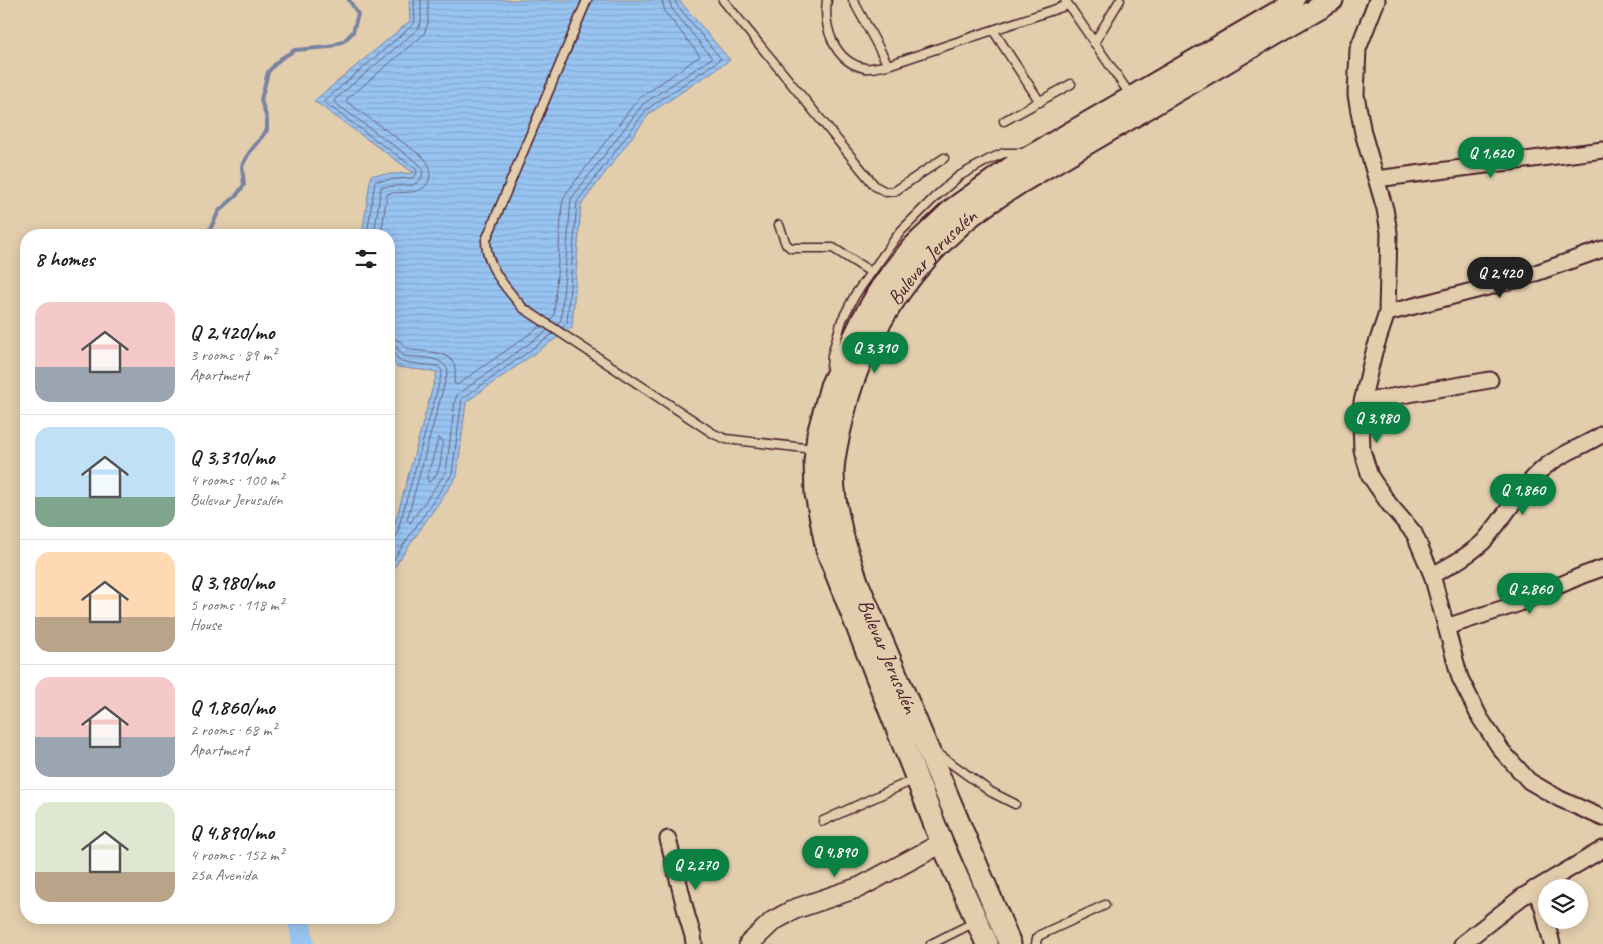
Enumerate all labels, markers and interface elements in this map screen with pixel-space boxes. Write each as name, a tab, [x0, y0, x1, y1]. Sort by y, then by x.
pin: Q 1,620	[1445, 136, 1537, 179]
text: Q 1,620	[1469, 143, 1513, 163]
street label: Bulevar Jerusalén	[881, 203, 982, 310]
icon: filters	[352, 245, 380, 273]
text: 8 homes	[35, 246, 94, 272]
pin: Q 2,420	[1454, 256, 1546, 299]
text: Q 2,420	[1478, 263, 1522, 283]
text: Q 2,420/mo	[190, 319, 274, 345]
icon: home	[75, 322, 135, 382]
pin: Q 3,310	[829, 332, 921, 374]
text: Q 3,310	[853, 338, 897, 358]
text: 3 rooms · 89 m²	[190, 345, 276, 365]
text: Apartment	[190, 365, 249, 385]
pin: Q 3,980	[1331, 402, 1423, 444]
text: Q 3,980	[1355, 408, 1399, 428]
text: Q 3,310/mo	[190, 444, 274, 470]
icon: home	[75, 447, 135, 507]
text: 4 rooms · 100 m²	[190, 470, 284, 490]
pin: Q 1,860	[1477, 474, 1569, 516]
text: Q 1,860	[1501, 480, 1545, 500]
text: Bulevar Jerusalén	[190, 490, 283, 510]
text: Q 3,980/mo	[190, 569, 274, 595]
icon: home	[75, 572, 135, 632]
pin: Q 2,860	[1484, 572, 1576, 615]
text: Q 2,860	[1508, 579, 1552, 599]
text: 5 rooms · 118 m²	[190, 595, 284, 615]
street label: Bulevar Jerusalén	[852, 595, 924, 717]
text: House	[190, 615, 221, 635]
text: Q 1,860/mo	[190, 694, 275, 720]
icon: home	[75, 697, 135, 757]
text: 2 rooms · 68 m²	[190, 720, 276, 740]
text: Apartment	[190, 740, 249, 760]
text: Q 4,890/mo	[190, 819, 274, 845]
icon: home	[75, 822, 135, 882]
pin: Q 4,890	[789, 836, 881, 878]
text: Q 4,890	[813, 842, 857, 862]
text: 4 rooms · 152 m²	[190, 845, 284, 865]
pin: Q 2,270	[650, 848, 742, 891]
text: Q 2,270	[674, 855, 718, 875]
text: 25a Avenida	[190, 865, 257, 885]
map controls	[1538, 879, 1588, 929]
button: layers	[1538, 879, 1588, 929]

